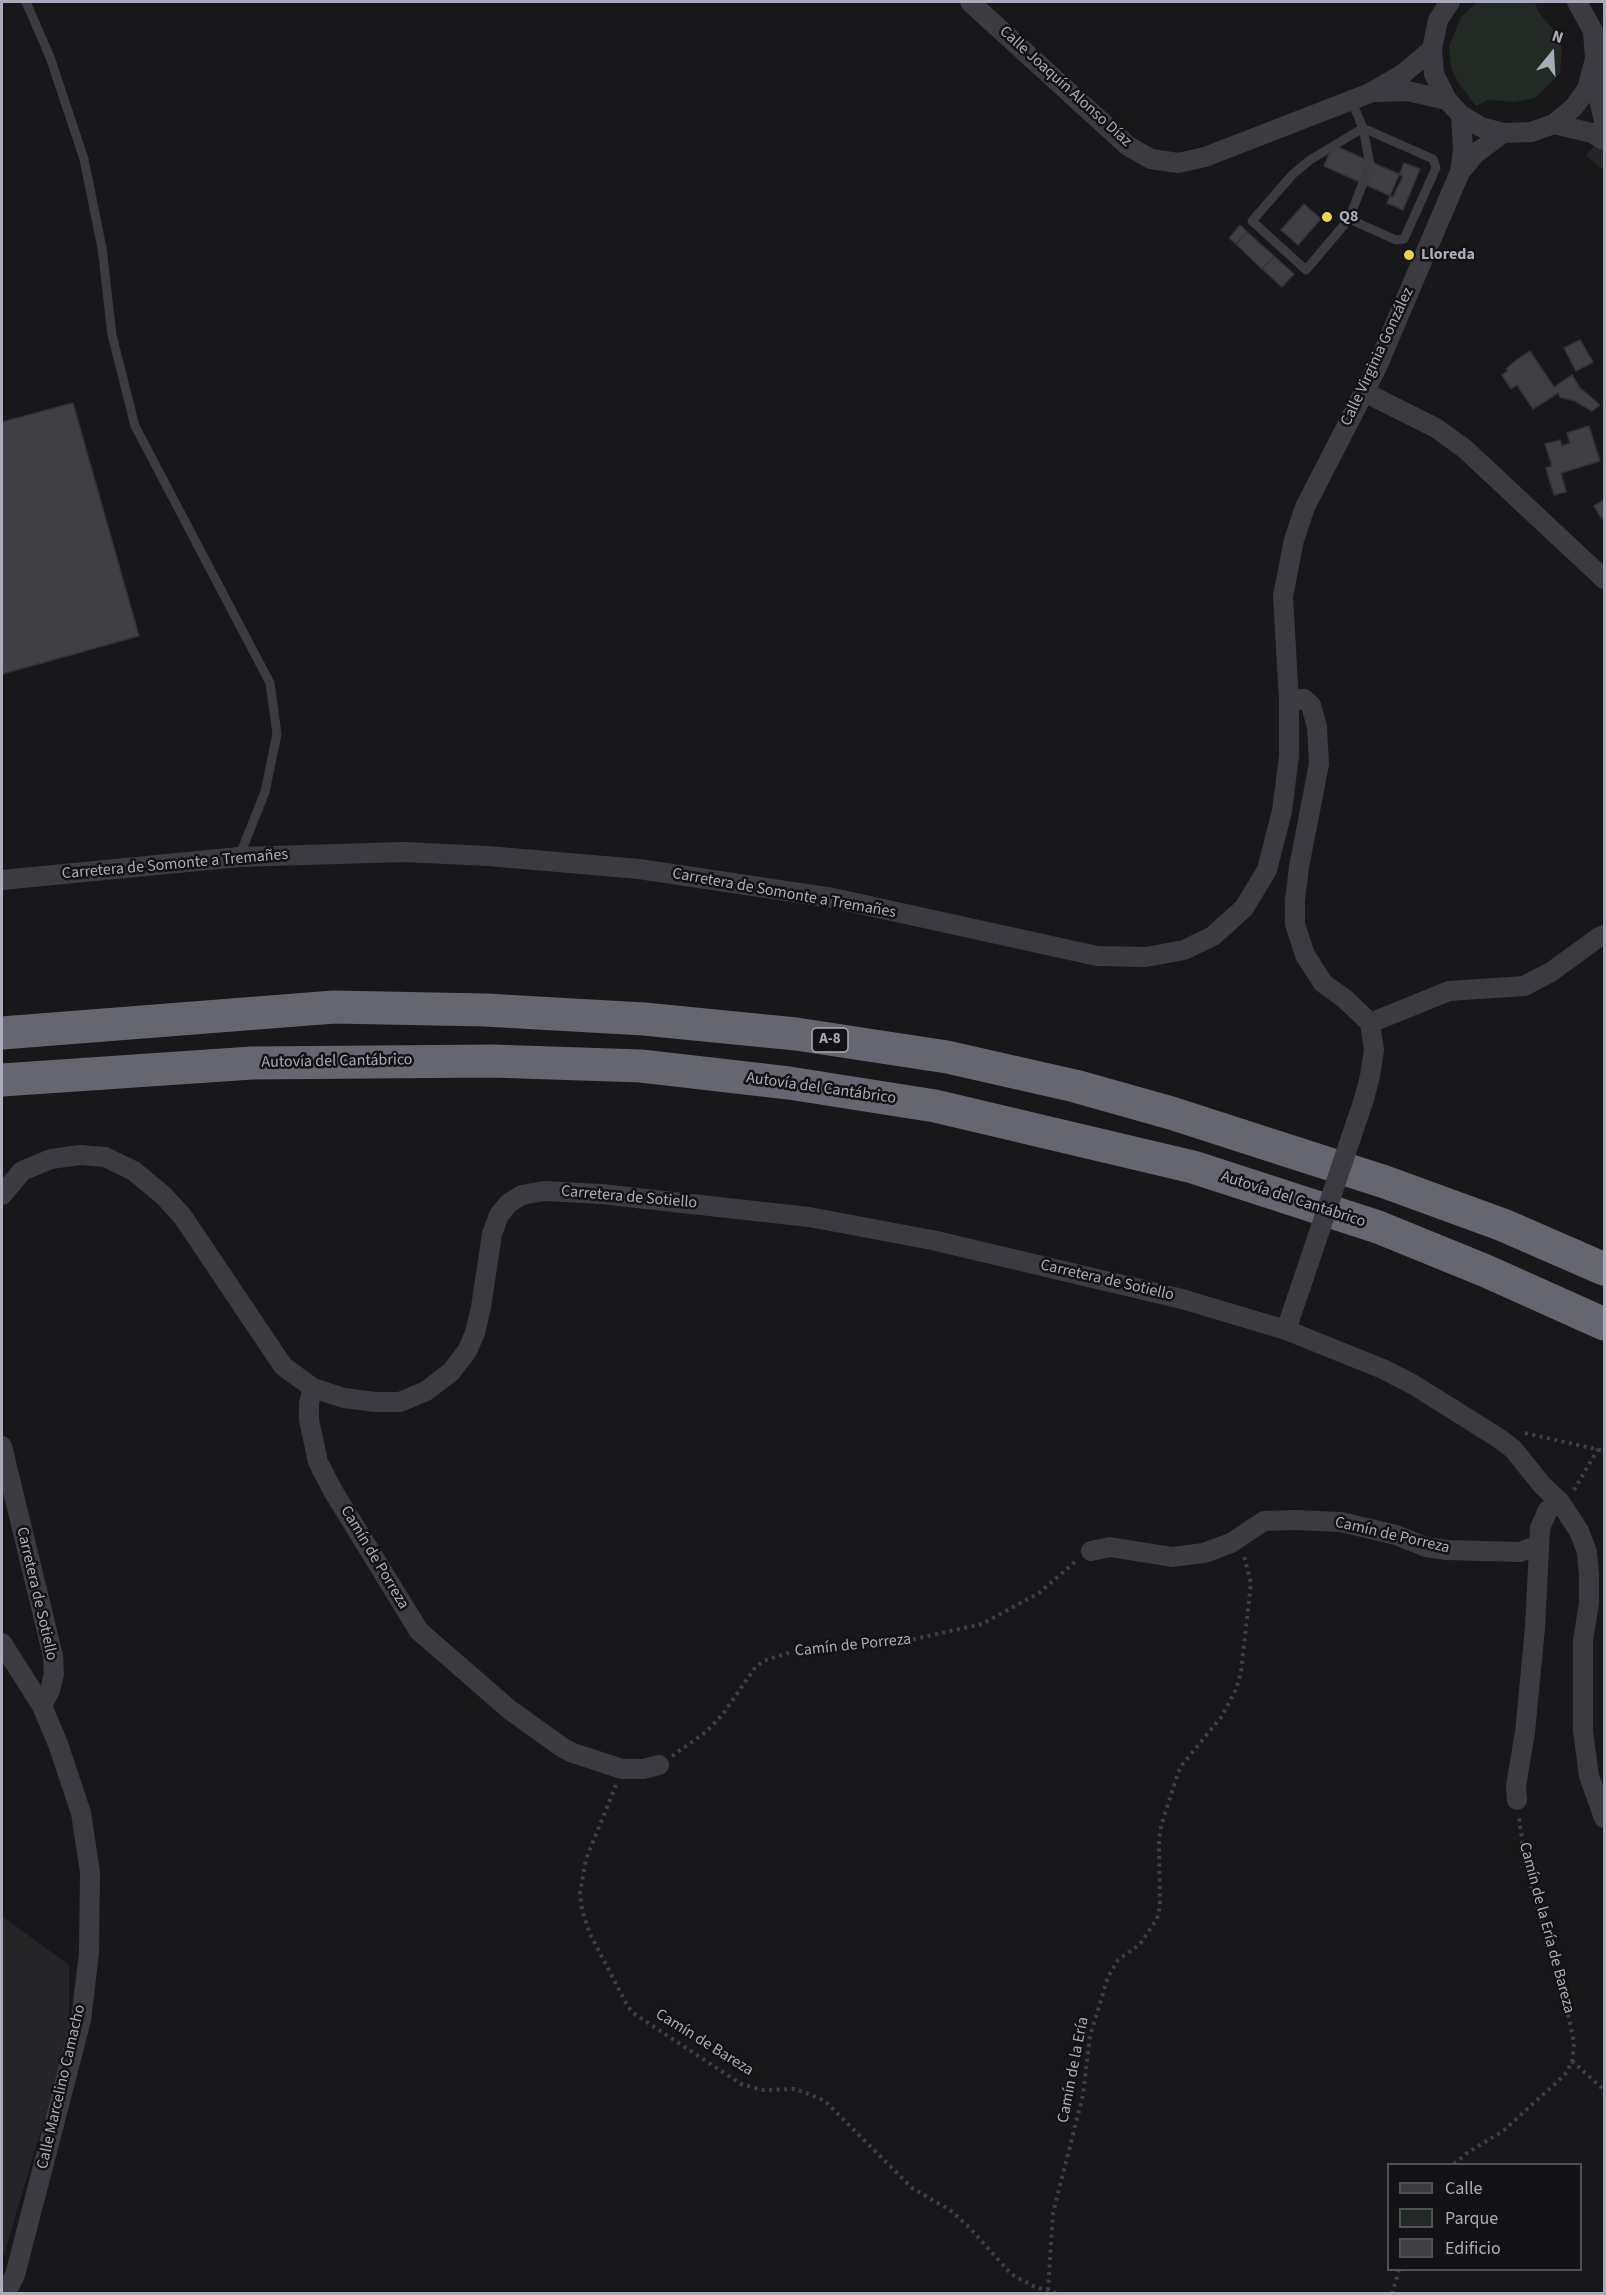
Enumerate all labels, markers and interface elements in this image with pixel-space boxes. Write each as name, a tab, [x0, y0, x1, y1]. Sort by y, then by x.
street label: Calle Joaquín Alonso Díaz	[995, 22, 1135, 152]
north arrow	[1522, 24, 1582, 84]
text: N	[1549, 25, 1566, 49]
place label: Q8	[1339, 207, 1358, 227]
marker: Q8	[1320, 210, 1334, 224]
place label: Lloreda	[1421, 245, 1475, 265]
marker: Lloreda	[1402, 248, 1416, 262]
street label: Calle Virginia González	[1337, 285, 1419, 429]
street label: Carretera de Somonte a Tremañes	[61, 846, 289, 884]
street label: Carretera de Somonte a Tremañes	[671, 865, 897, 923]
road number: A-8	[812, 1028, 848, 1052]
street label: Autovía del Cantábrico	[261, 1051, 413, 1073]
street label: Autovía del Cantábrico	[745, 1069, 897, 1109]
street label: Autovía del Cantábrico	[1218, 1168, 1368, 1232]
street label: Carretera de Sotiello	[560, 1182, 698, 1214]
street label: Carretera de Sotiello	[1038, 1256, 1176, 1306]
street label: Camín de Porreza	[336, 1503, 412, 1613]
street label: Camín de Porreza	[1333, 1513, 1451, 1559]
street label: Carretera de Sotiello	[11, 1525, 61, 1663]
street label: Camín de Porreza	[794, 1630, 912, 1662]
street label: Camín de la Ería de Bareza	[1514, 1840, 1578, 2016]
street label: Calle Marcelino Camacho	[34, 2003, 90, 2171]
street label: Camín de Bareza	[652, 2005, 756, 2081]
street label: Camín de la Ería	[1054, 2015, 1094, 2125]
legend	[1387, 2163, 1582, 2271]
text: Calle	[1445, 2176, 1482, 2201]
text: Parque	[1445, 2206, 1498, 2231]
text: Edificio	[1445, 2236, 1501, 2261]

